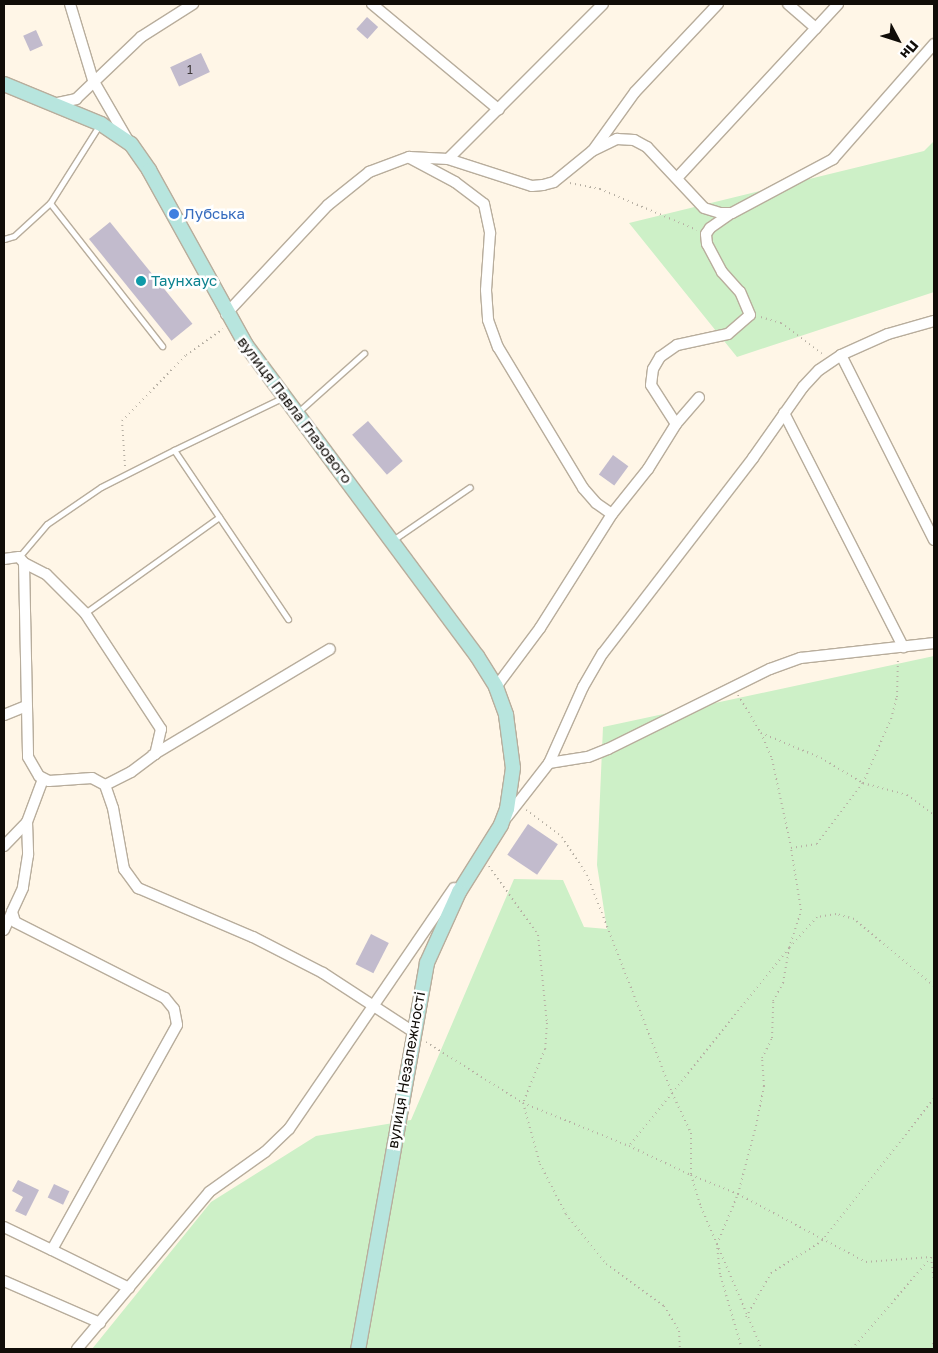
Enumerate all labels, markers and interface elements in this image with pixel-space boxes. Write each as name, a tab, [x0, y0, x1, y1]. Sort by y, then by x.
north arrow	[873, 15, 923, 65]
text: Пн	[897, 37, 923, 63]
house number: 1	[187, 63, 193, 77]
place label: Лубська	[184, 205, 245, 223]
marker: Лубська	[168, 208, 180, 220]
place label: Таунхаус	[151, 272, 217, 290]
marker: Таунхаус	[135, 275, 147, 287]
street label: вулиця Павла Глазового	[234, 333, 356, 487]
street label: вулиця Незалежності	[383, 990, 429, 1150]

